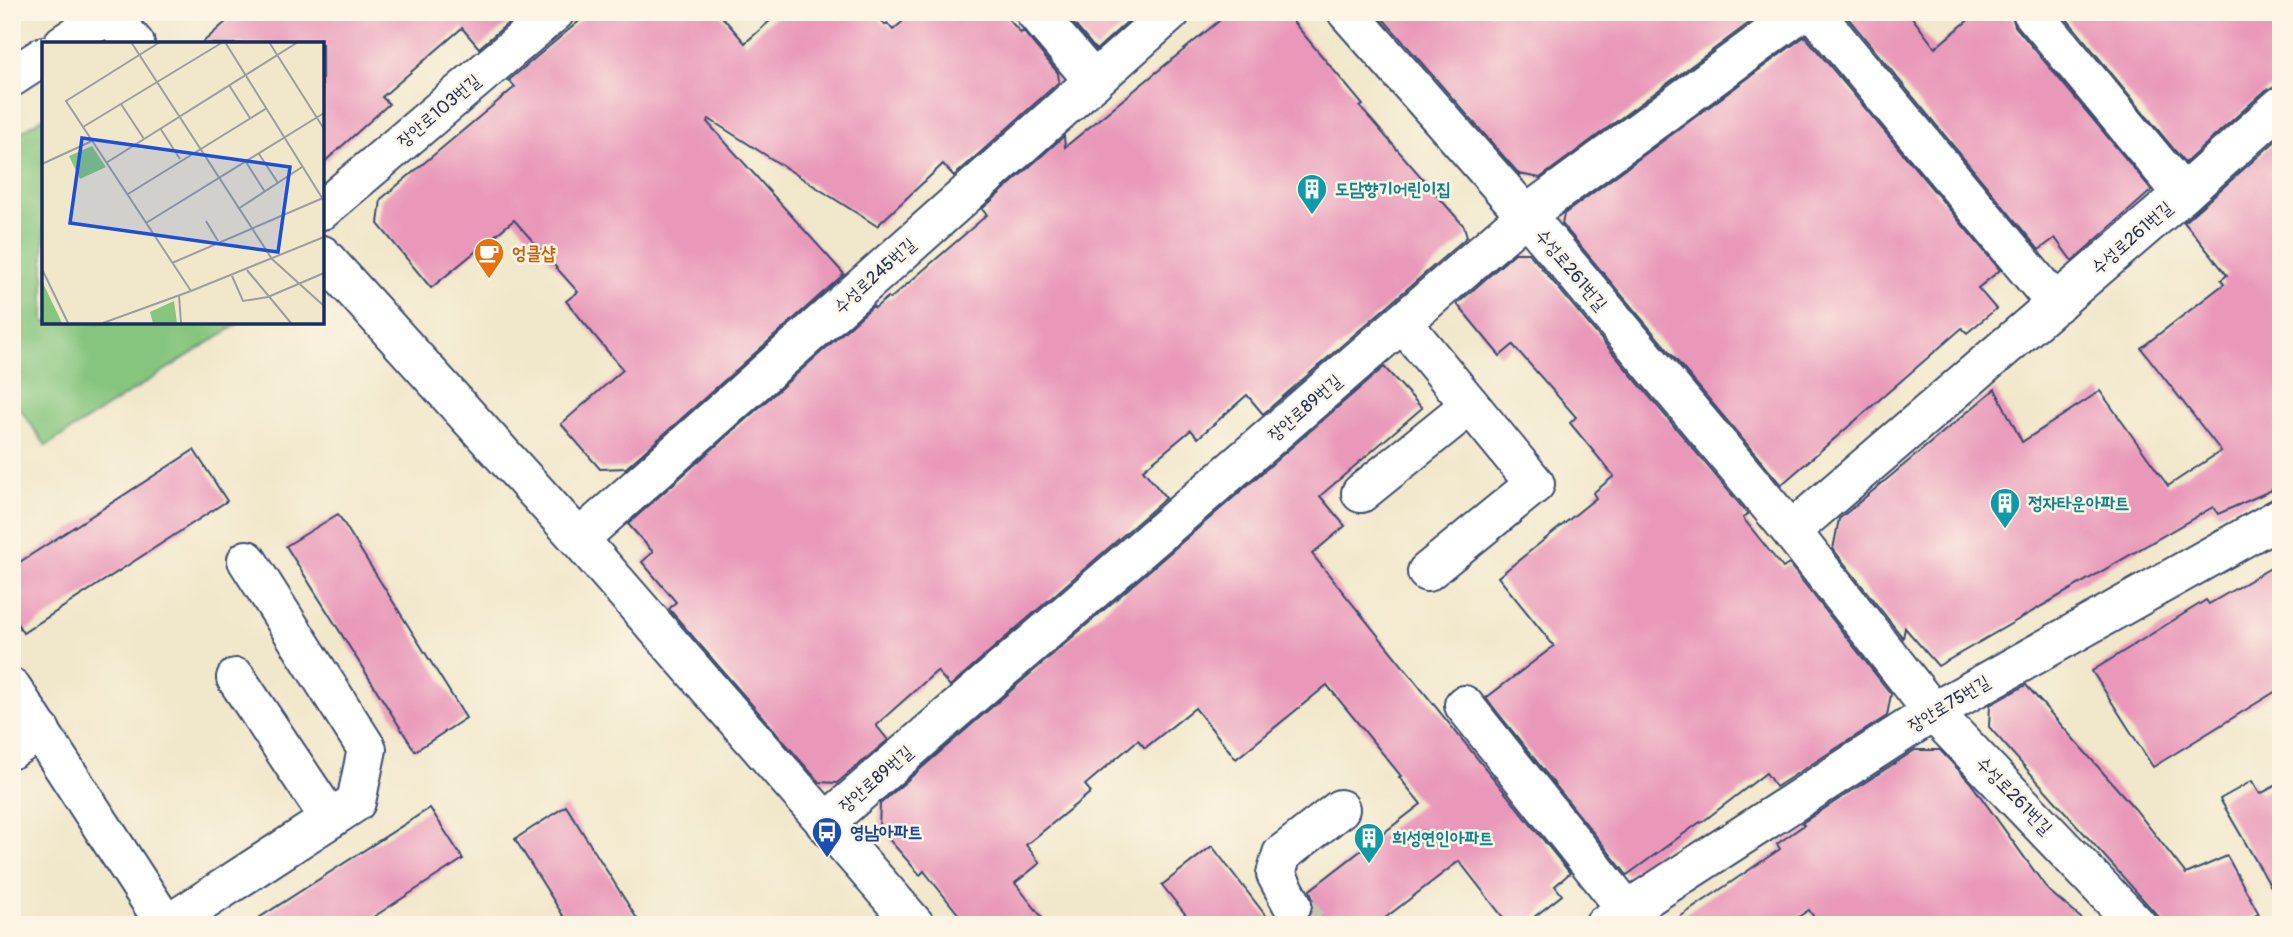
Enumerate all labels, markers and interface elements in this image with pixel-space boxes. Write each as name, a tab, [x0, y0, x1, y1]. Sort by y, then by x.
inset map	[42, 42, 324, 324]
street label: 장안로103번길	[393, 69, 486, 153]
building icon: 도담향기어린이집	[1295, 172, 1329, 216]
place label: 도담향기어린이집	[1335, 178, 1451, 201]
street label: 수성로261번길	[2087, 196, 2178, 279]
street label: 수성로261번길	[1530, 224, 1612, 316]
street label: 수성로245번길	[829, 233, 921, 319]
cafe icon: 엉클샵	[472, 236, 506, 280]
place label: 엉클샵	[512, 242, 556, 265]
street label: 장안로89번길	[1263, 369, 1347, 446]
building icon: 정자타운아파트	[1988, 486, 2022, 530]
place label: 정자타운아파트	[2028, 492, 2129, 515]
street label: 장안로75번길	[1904, 670, 1995, 737]
street label: 장안로89번길	[834, 740, 918, 817]
street label: 수성로261번길	[1971, 752, 2057, 840]
bus stop icon: 영남아파트	[810, 815, 844, 859]
place label: 영남아파트	[850, 821, 922, 844]
building icon: 희성연인아파트	[1352, 821, 1386, 865]
place label: 희성연인아파트	[1392, 827, 1493, 850]

